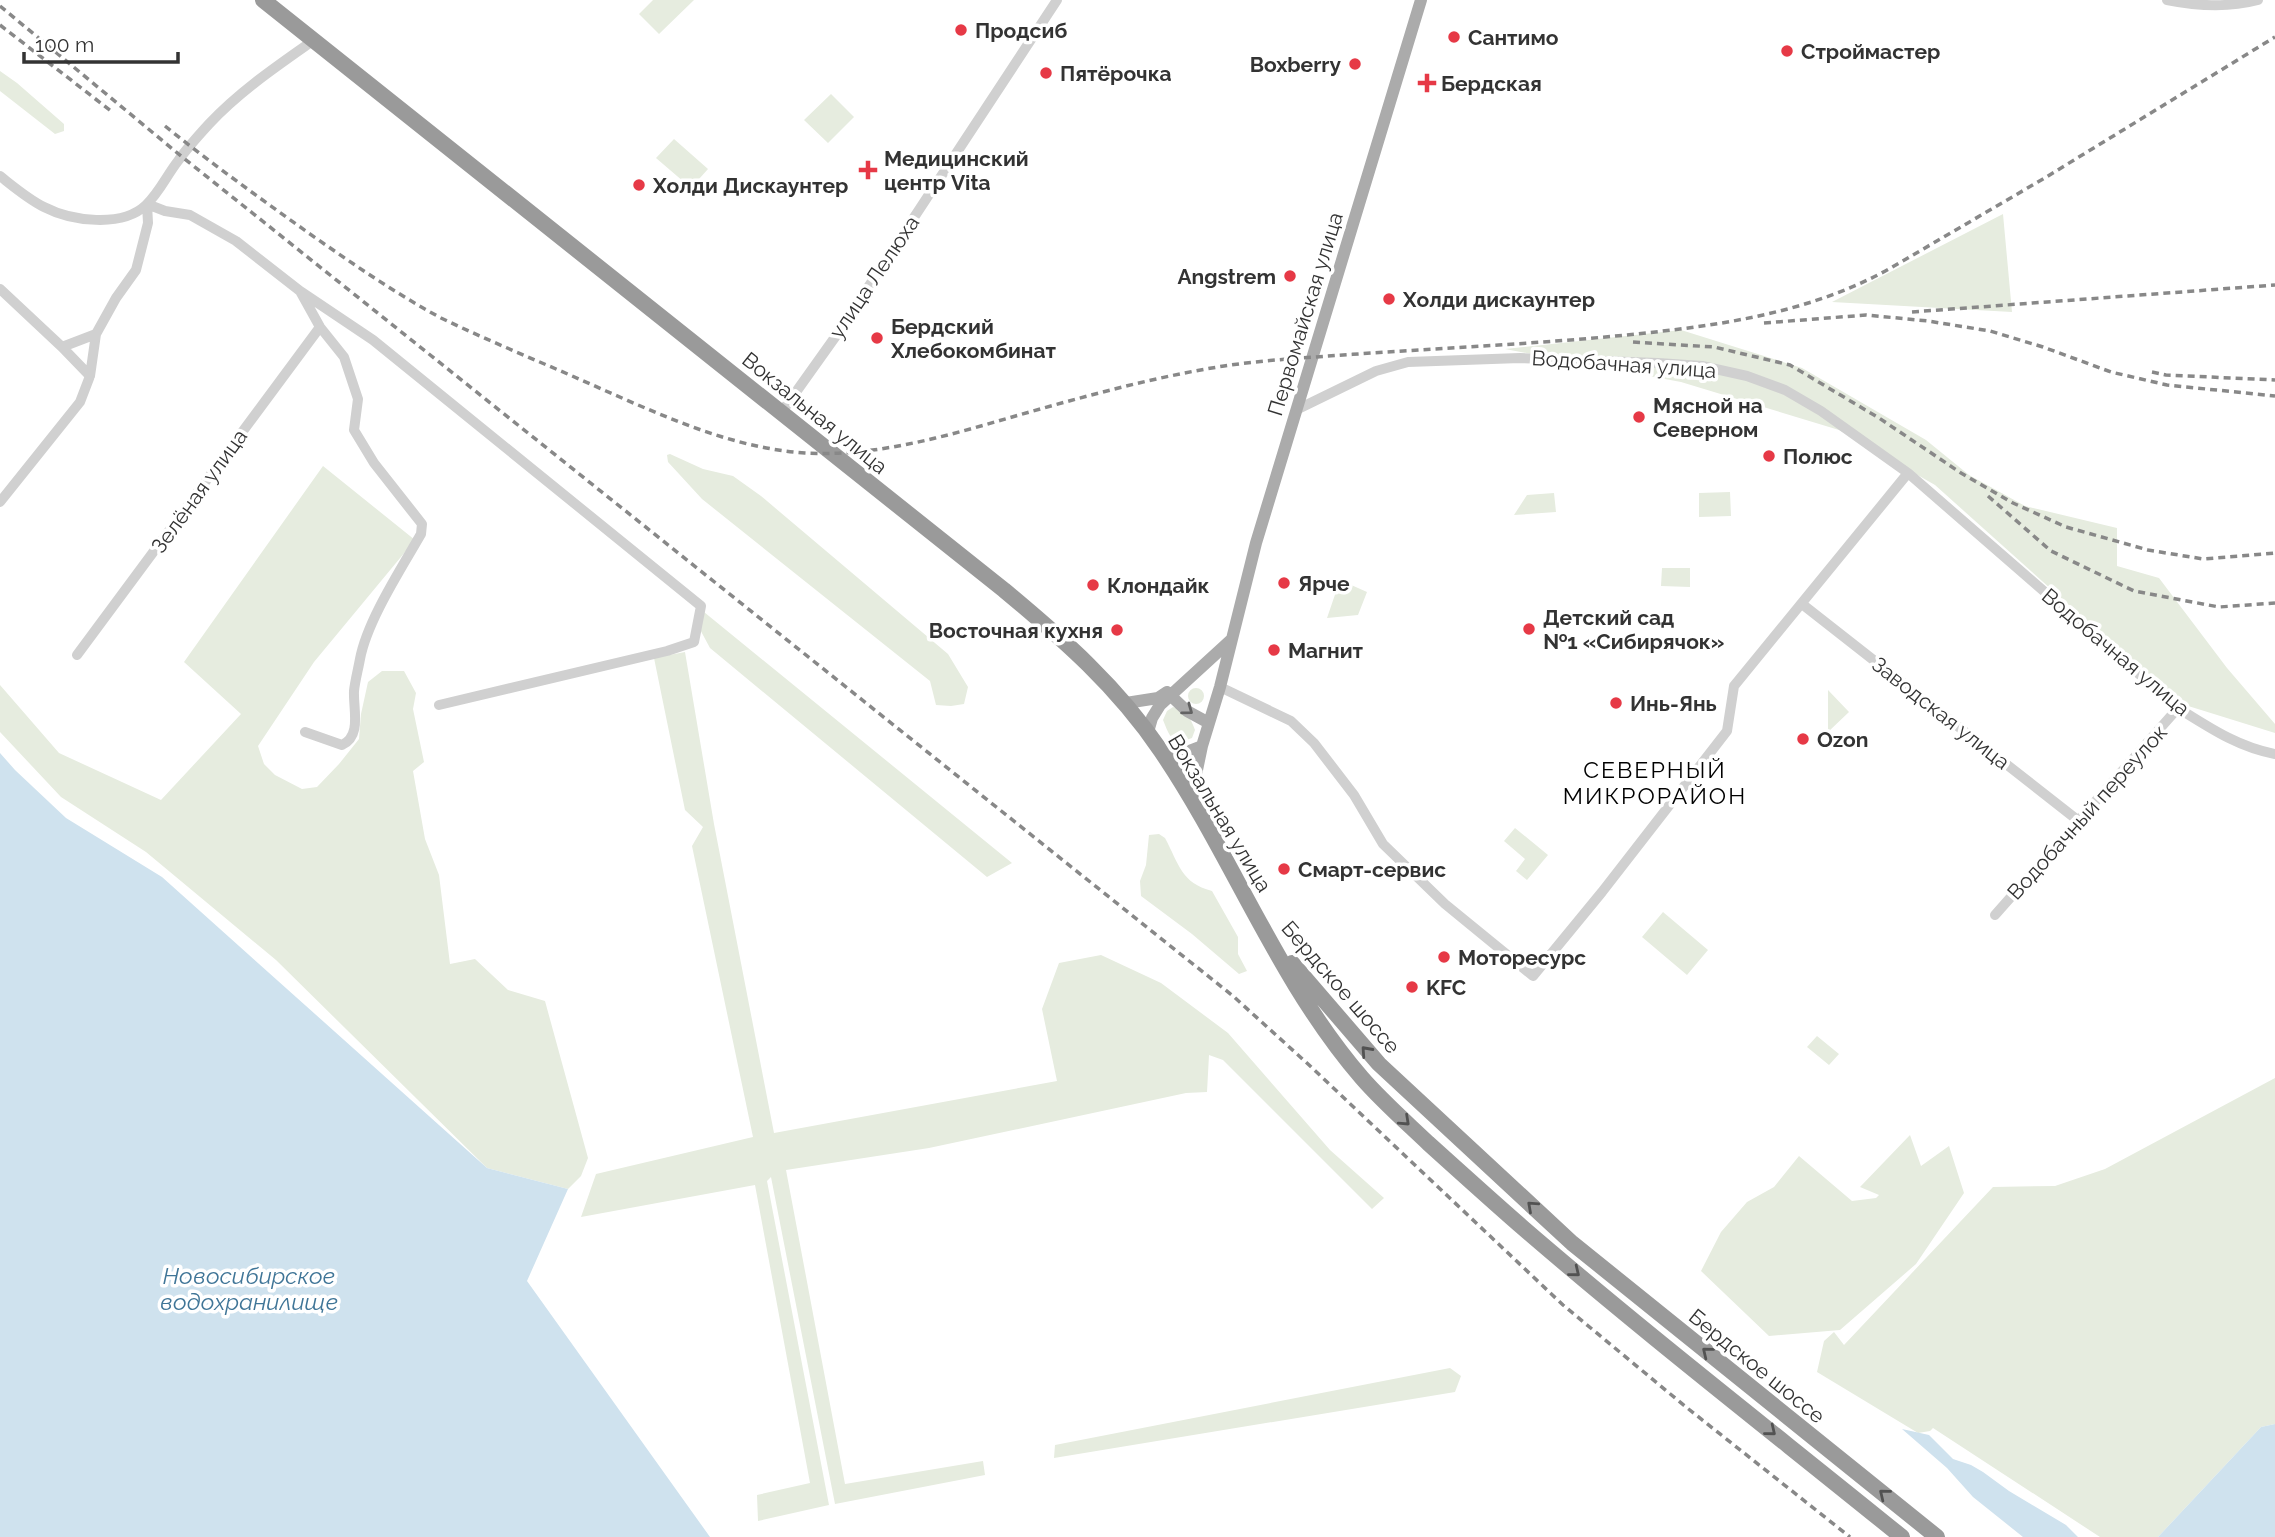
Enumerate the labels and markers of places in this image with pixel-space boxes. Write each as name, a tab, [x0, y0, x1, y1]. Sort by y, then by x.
place label: Продсиб	[975, 18, 1067, 43]
marker: Продсиб	[953, 22, 969, 38]
place label: Сантимо	[1468, 25, 1559, 50]
marker: Сантимо	[1446, 29, 1462, 45]
place label: Строймастер	[1801, 39, 1940, 64]
marker: Строймастер	[1779, 43, 1795, 59]
place label: Boxberry	[1250, 52, 1341, 77]
marker: Boxberry	[1347, 56, 1363, 72]
place label: Пятёрочка	[1060, 61, 1172, 86]
marker: Пятёрочка	[1038, 65, 1054, 81]
place label: Бердская	[1441, 71, 1542, 96]
marker: Бердская	[1419, 75, 1435, 91]
place label: Медицинский центр Vita	[884, 146, 1029, 195]
marker: Медицинский центр Vita	[858, 160, 878, 180]
place label: Холди Дискаунтер	[652, 173, 848, 198]
marker: Холди Дискаунтер	[631, 177, 647, 193]
place label: Angstrem	[1177, 264, 1276, 289]
marker: Angstrem	[1282, 268, 1298, 284]
place label: Холди дискаунтер	[1402, 287, 1595, 312]
marker: Холди дискаунтер	[1381, 291, 1397, 307]
place label: Бердский Хлебокомбинат	[890, 314, 1056, 363]
marker: Бердский Хлебокомбинат	[869, 330, 885, 346]
place label: Мясной на Северном	[1653, 393, 1763, 442]
marker: Мясной на Северном	[1631, 409, 1647, 425]
place label: Полюс	[1783, 444, 1853, 469]
marker: Полюс	[1761, 448, 1777, 464]
place label: Ярче	[1298, 571, 1350, 596]
place label: Клондайк	[1107, 573, 1210, 598]
marker: Ярче	[1276, 575, 1292, 591]
marker: Клондайк	[1085, 577, 1101, 593]
place label: Детский сад №1 «Сибирячок»	[1543, 605, 1724, 654]
place label: Восточная кухня	[929, 618, 1103, 643]
marker: Детский сад №1 «Сибирячок»	[1521, 621, 1537, 637]
marker: Восточная кухня	[1109, 622, 1125, 638]
place label: Магнит	[1288, 638, 1364, 663]
marker: Магнит	[1266, 642, 1282, 658]
place label: Инь-Янь	[1630, 691, 1717, 716]
marker: Инь-Янь	[1608, 695, 1624, 711]
place label: Ozon	[1817, 727, 1868, 752]
marker: Ozon	[1795, 731, 1811, 747]
place label: Смарт-сервис	[1298, 857, 1446, 882]
marker: Смарт-сервис	[1276, 861, 1292, 877]
place label: Моторесурс	[1458, 945, 1586, 970]
marker: Моторесурс	[1436, 949, 1452, 965]
place label: KFC	[1426, 975, 1466, 1000]
marker: KFC	[1404, 979, 1420, 995]

